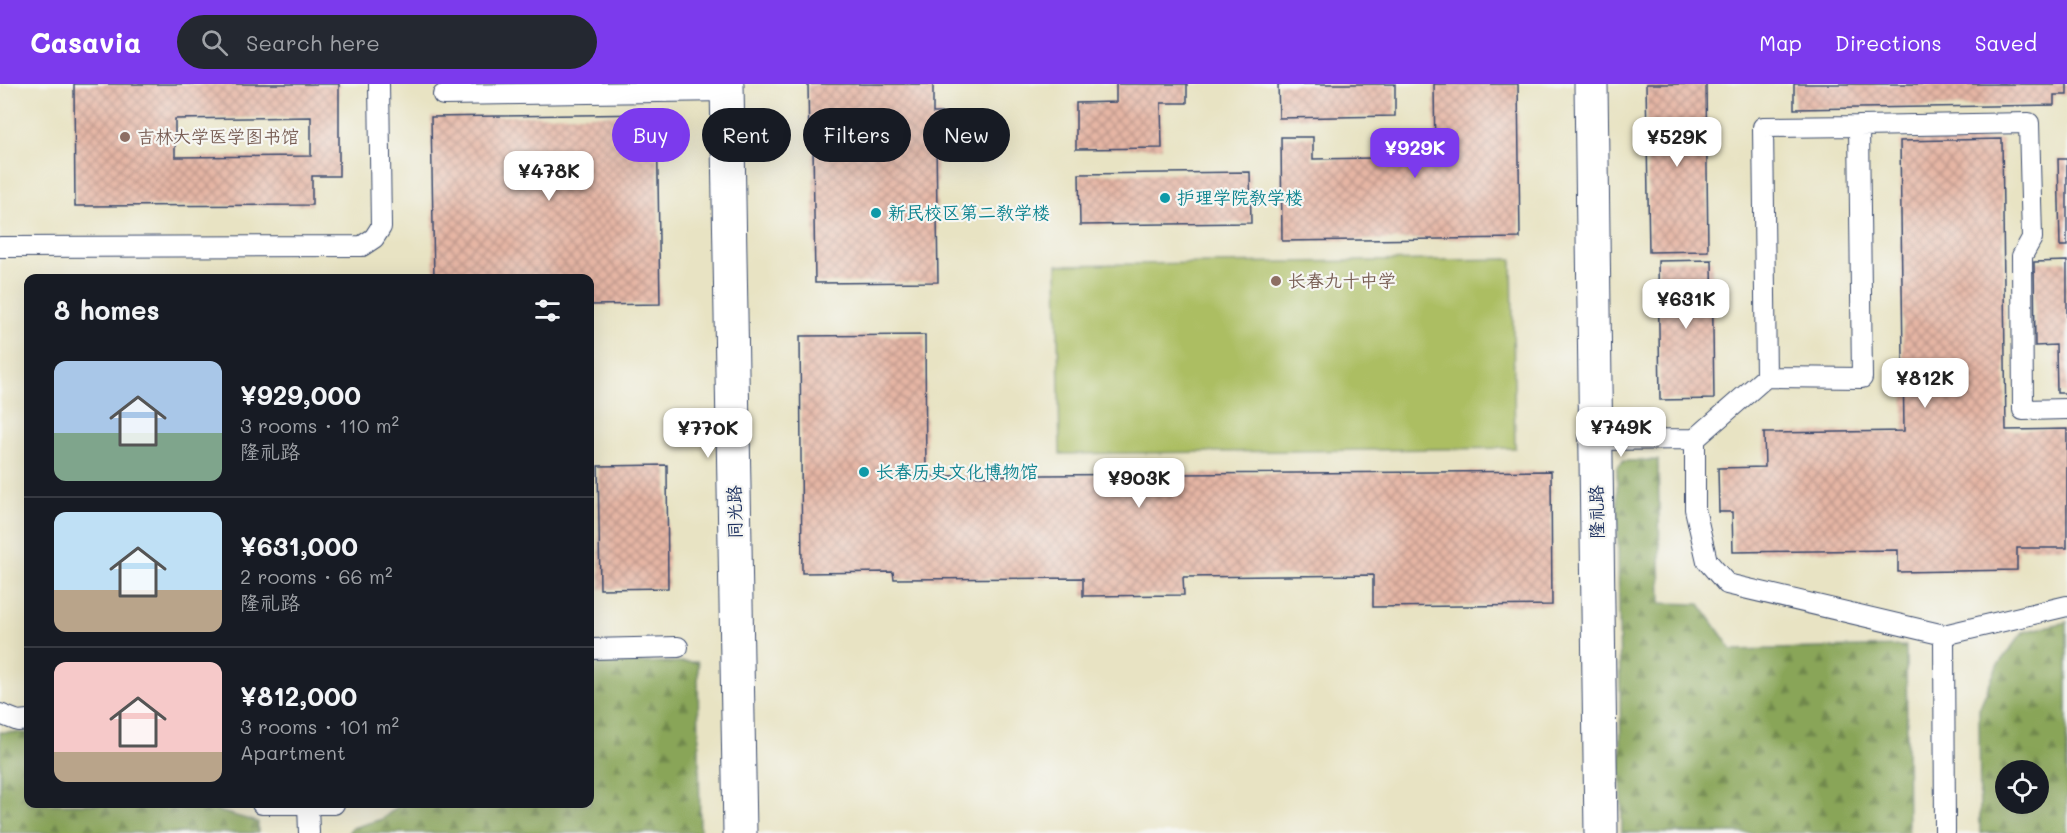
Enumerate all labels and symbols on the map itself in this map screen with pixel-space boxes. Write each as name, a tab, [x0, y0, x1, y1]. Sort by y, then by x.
pin: ¥529K	[1635, 117, 1719, 168]
place label: 吉林大学医学图书馆	[137, 124, 299, 148]
pin: ¥929K	[1373, 128, 1457, 179]
marker: 吉林大学医学图书馆	[118, 130, 132, 144]
pin: ¥478K	[507, 151, 591, 202]
place label: 护理学院教学楼	[1177, 185, 1303, 209]
marker: 护理学院教学楼	[1158, 191, 1172, 205]
place label: 新民校区第二教学楼	[888, 200, 1050, 224]
marker: 新民校区第二教学楼	[869, 206, 883, 220]
place label: 长春九十中学	[1288, 268, 1396, 292]
marker: 长春九十中学	[1269, 274, 1283, 288]
pin: ¥631K	[1644, 279, 1728, 330]
pin: ¥812K	[1883, 358, 1967, 409]
pin: ¥749K	[1579, 407, 1663, 458]
pin: ¥770K	[666, 408, 750, 459]
pin: ¥903K	[1097, 458, 1181, 509]
place label: 长春历史文化博物馆	[876, 459, 1038, 483]
marker: 长春历史文化博物馆	[857, 465, 871, 479]
street label: 同光路	[722, 485, 746, 539]
street label: 隆礼路	[1584, 485, 1608, 539]

